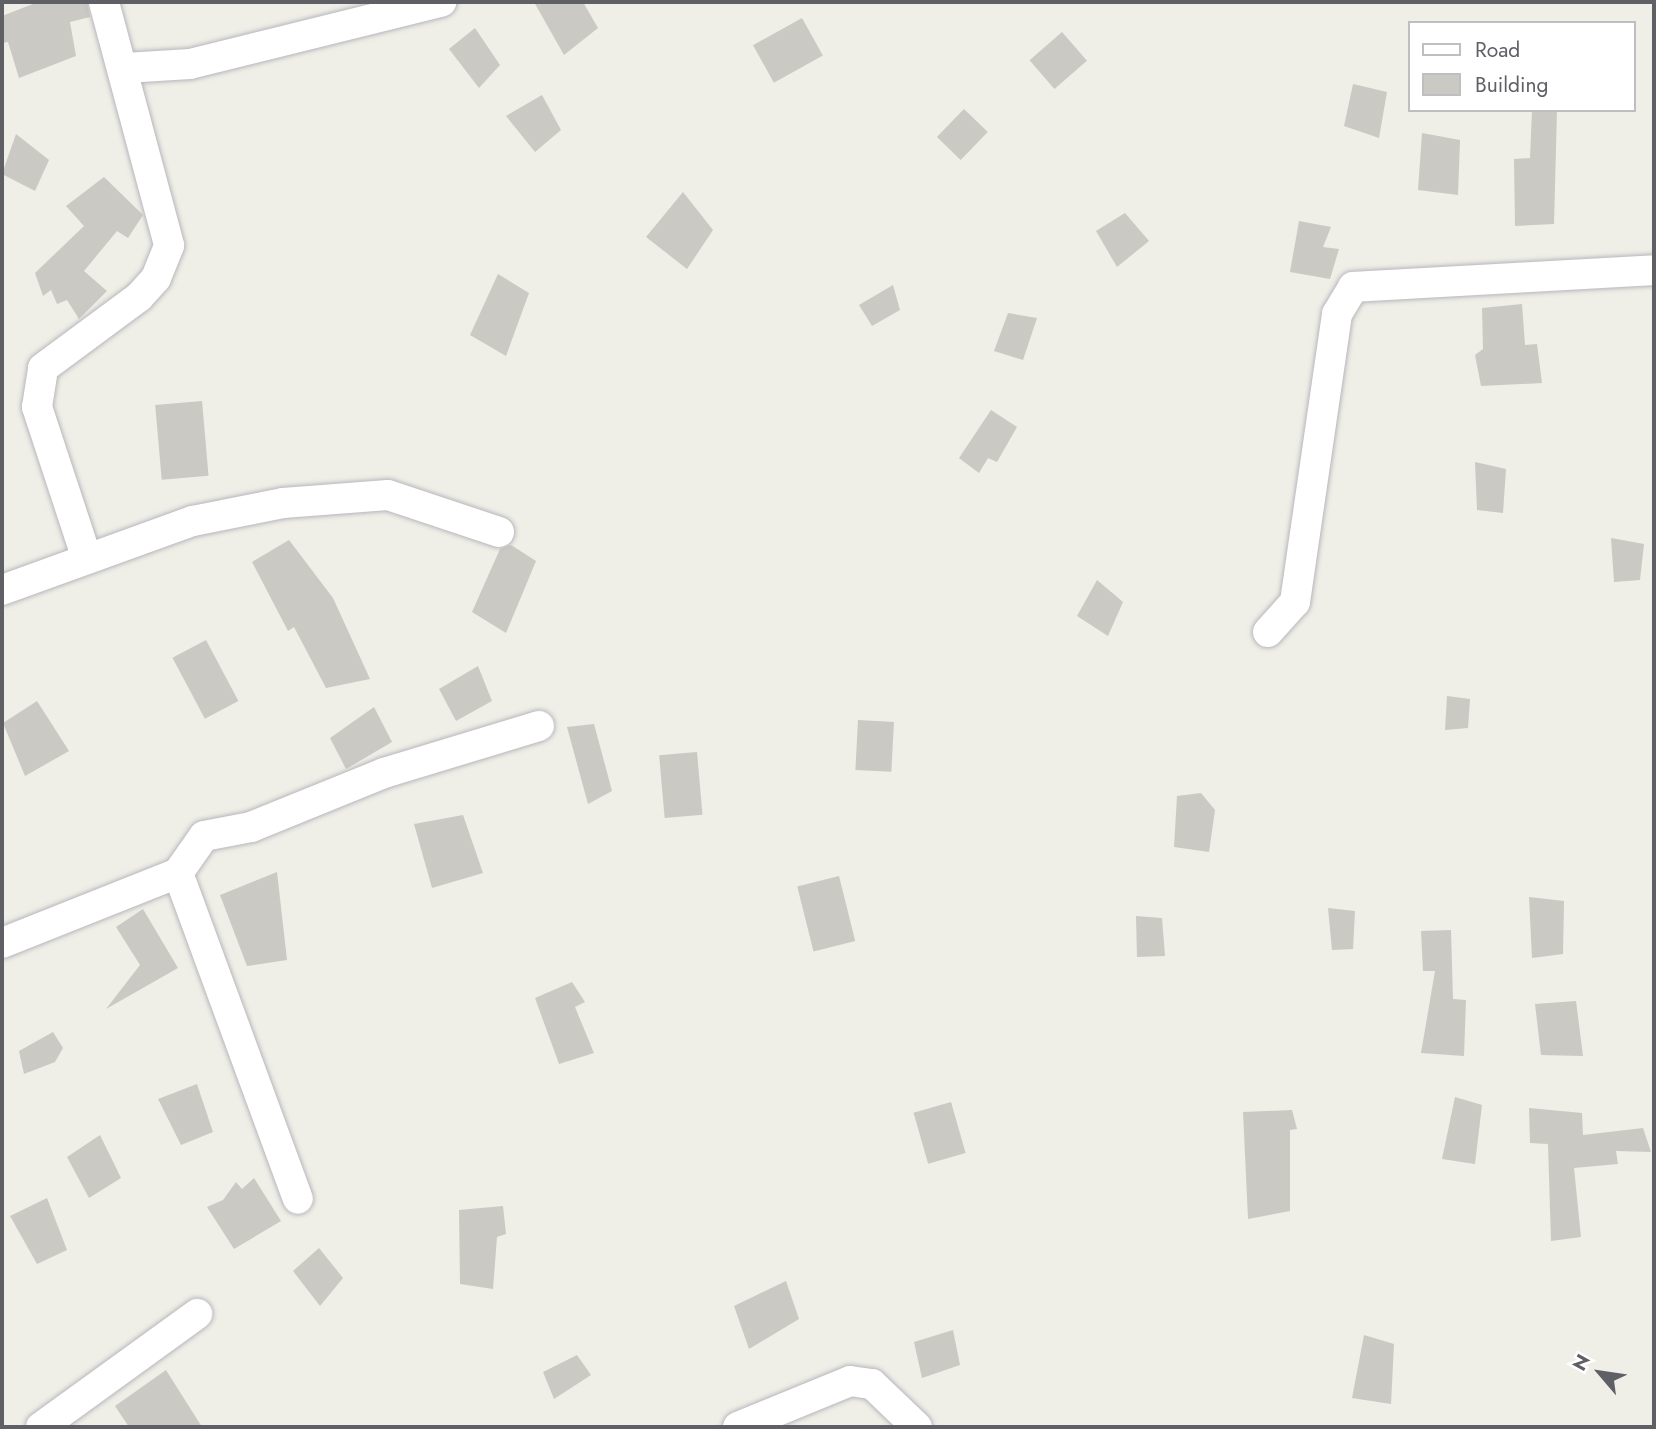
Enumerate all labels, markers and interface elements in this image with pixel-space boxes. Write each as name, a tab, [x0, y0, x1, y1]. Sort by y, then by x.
legend	[1408, 21, 1635, 112]
text: Road	[1475, 35, 1520, 65]
text: Building	[1475, 70, 1548, 100]
north arrow	[1565, 1338, 1635, 1408]
text: N	[1566, 1349, 1597, 1376]

